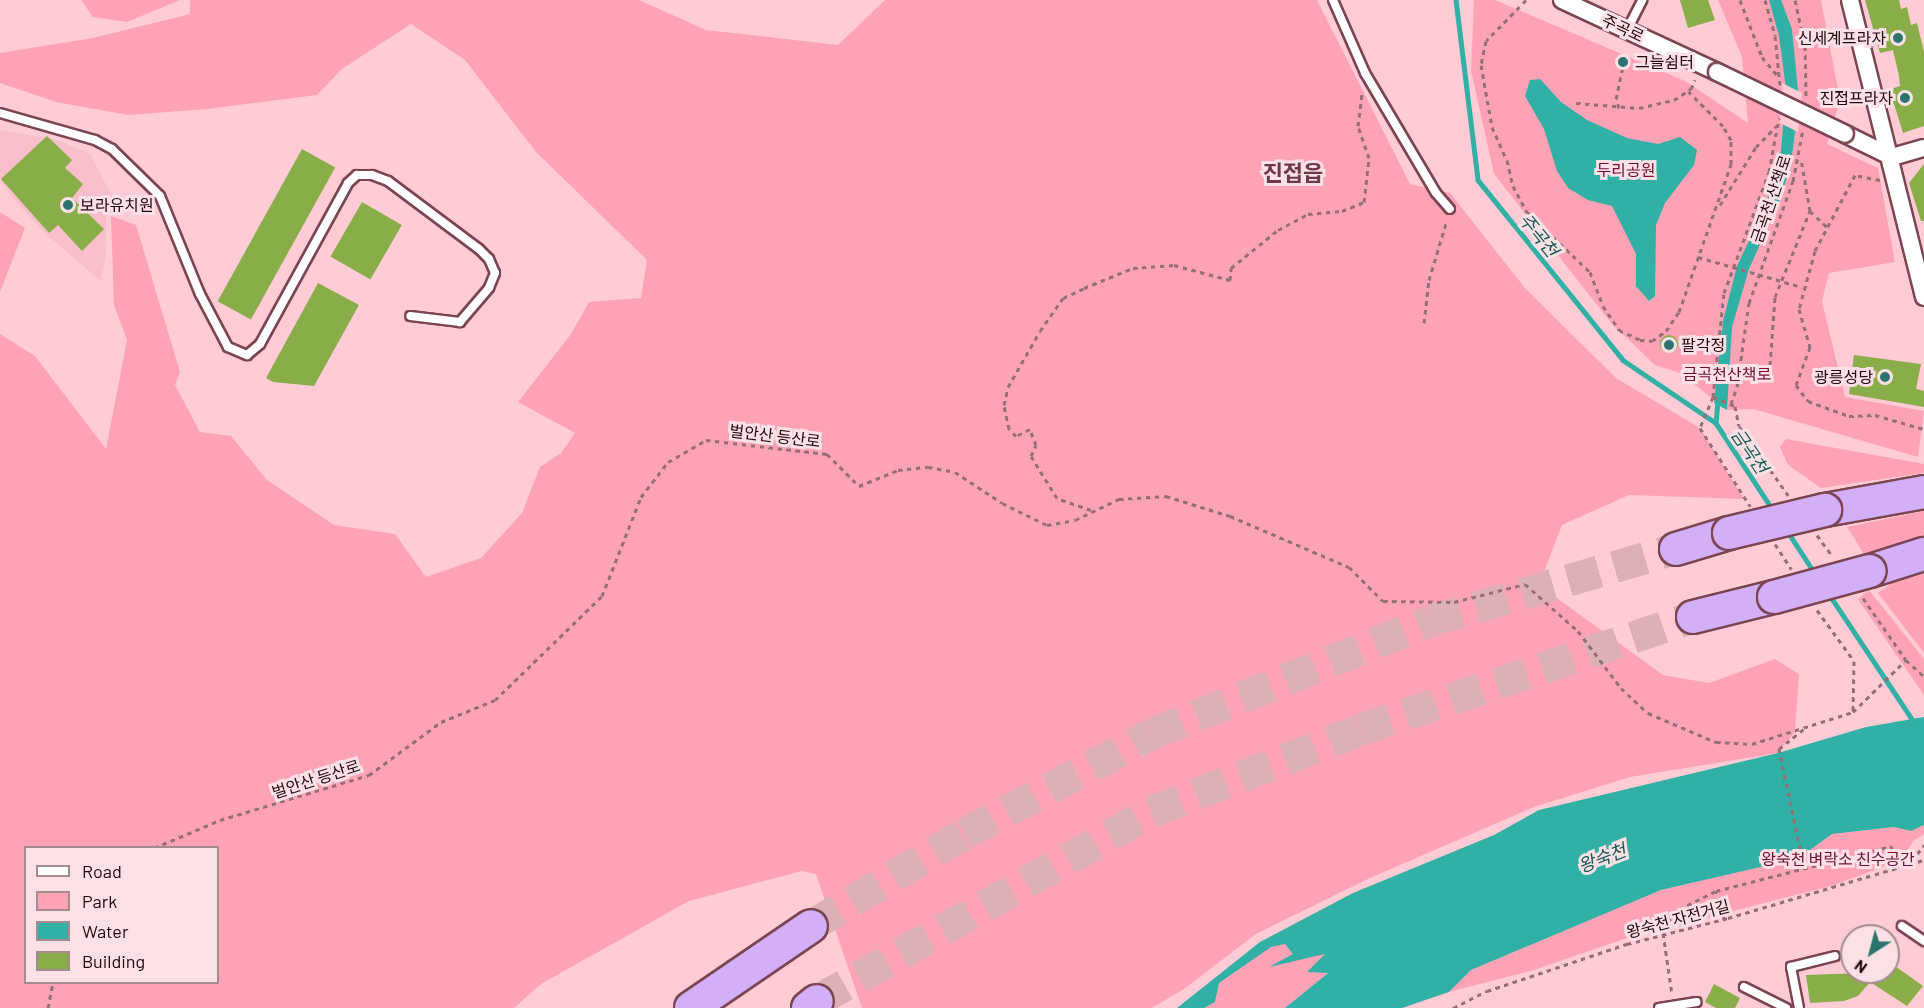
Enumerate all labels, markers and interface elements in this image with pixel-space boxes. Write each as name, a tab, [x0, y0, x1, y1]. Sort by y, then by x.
street label: 주곡로	[1599, 10, 1647, 46]
place label: 신세계프라자	[1798, 28, 1886, 48]
marker: 신세계프라자	[1891, 31, 1905, 45]
place label: 그늘쉼터	[1635, 52, 1694, 72]
marker: 그늘쉼터	[1616, 55, 1630, 69]
place label: 진접프라자	[1819, 88, 1893, 108]
marker: 진접프라자	[1898, 91, 1912, 105]
street label: 금곡천 산책로	[1747, 153, 1795, 245]
district label: 진접읍	[1263, 160, 1323, 186]
park label: 두리공원	[1597, 160, 1655, 180]
place label: 보라유치원	[80, 195, 154, 215]
marker: 보라유치원	[61, 198, 75, 212]
water label: 주곡천	[1515, 209, 1563, 261]
place label: 팔각정	[1681, 335, 1725, 355]
marker: 팔각정	[1662, 338, 1676, 352]
park label: 금곡천산책로	[1683, 364, 1771, 384]
place label: 광릉성당	[1814, 367, 1873, 387]
marker: 광릉성당	[1878, 370, 1892, 384]
street label: 벌안산 등산로	[728, 421, 822, 451]
water label: 금곡천	[1727, 424, 1773, 478]
street label: 벌안산 등산로	[270, 756, 362, 802]
water label: 왕숙천	[1575, 839, 1629, 877]
legend	[24, 846, 219, 984]
park label: 왕숙천 벼락소 친수공간	[1761, 849, 1915, 869]
text: Road	[82, 860, 122, 882]
text: Park	[82, 890, 117, 912]
street label: 왕숙천 자전거길	[1624, 896, 1732, 942]
text: Water	[82, 920, 129, 942]
north arrow	[1840, 924, 1900, 984]
text: Building	[82, 950, 145, 972]
text: N	[1850, 957, 1870, 978]

